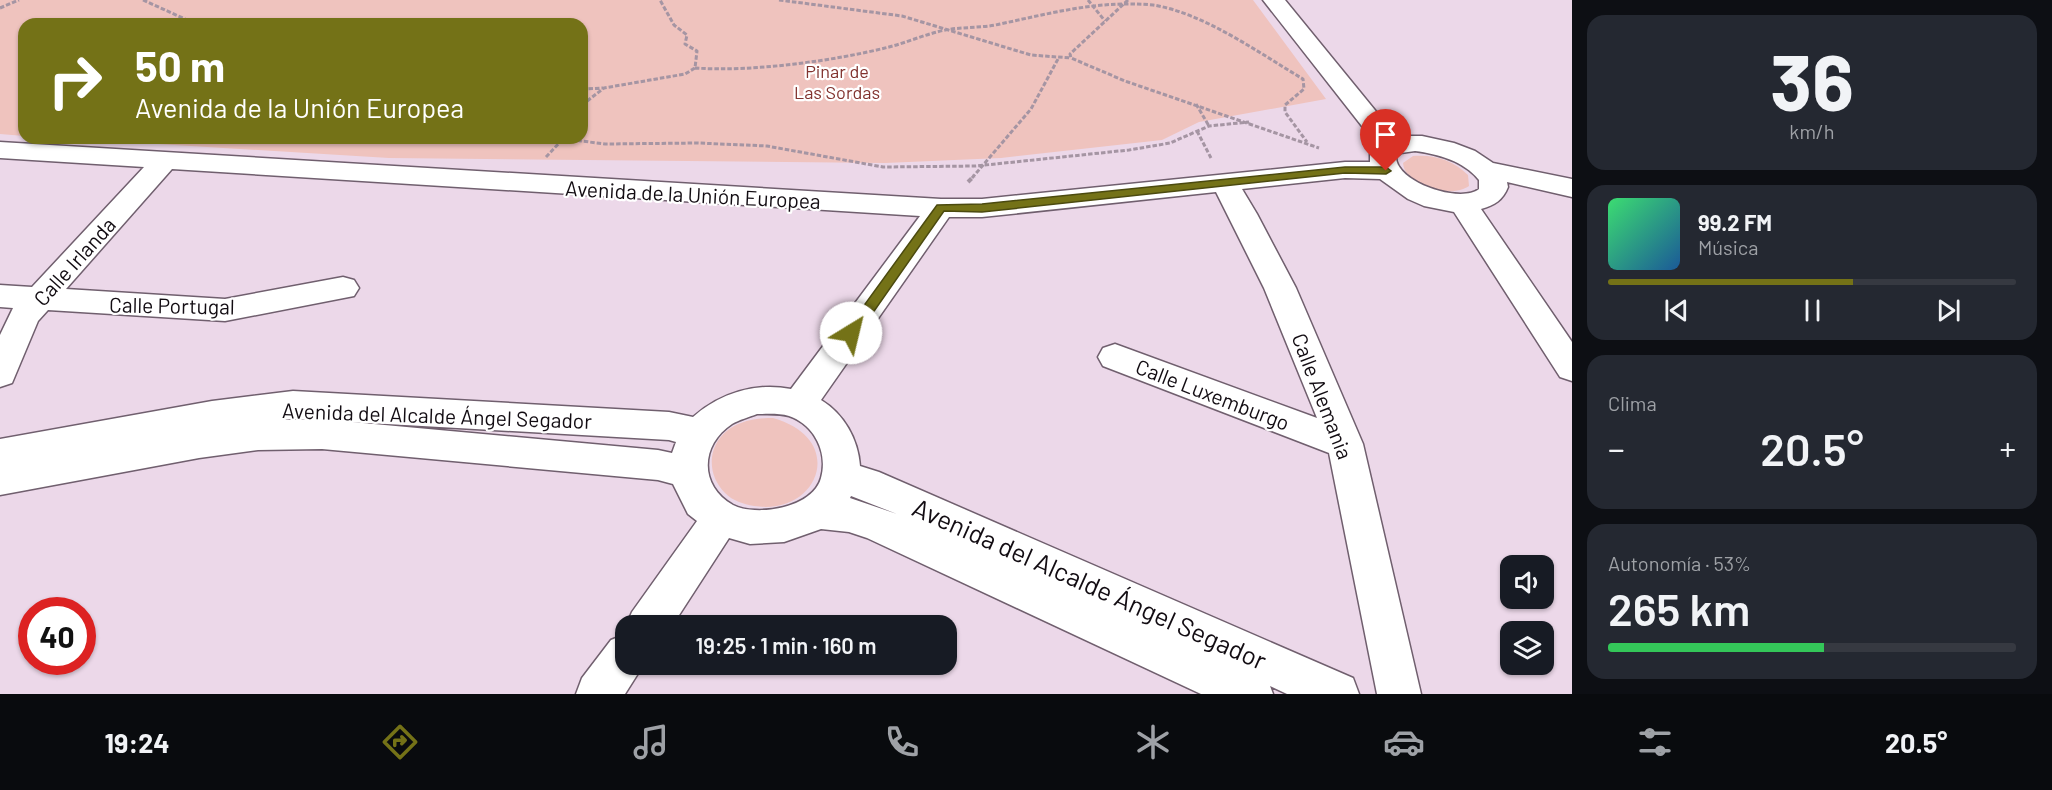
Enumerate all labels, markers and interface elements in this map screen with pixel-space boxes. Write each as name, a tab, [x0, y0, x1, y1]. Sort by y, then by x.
text: 36	[1770, 33, 1854, 127]
text: 50 m	[135, 40, 225, 90]
icon: right	[36, 42, 114, 120]
park label: Pinar de Las Sordas	[794, 60, 880, 103]
text: Avenida de la Unión Europea	[135, 91, 464, 123]
pin	[1360, 109, 1411, 171]
icon: arrive	[1369, 118, 1402, 151]
text: km/h	[1789, 119, 1835, 143]
street label: Avenida de la Unión Europea	[565, 175, 821, 213]
text: 99.2 FM	[1698, 209, 1772, 235]
street label: Calle Irlanda	[28, 212, 120, 310]
text: Música	[1698, 235, 1758, 259]
street label: Calle Portugal	[109, 291, 235, 319]
icon: previous	[1660, 294, 1693, 327]
icon: pause	[1796, 294, 1829, 327]
icon: next	[1932, 294, 1965, 327]
position arrow	[819, 301, 883, 365]
street label: Calle Alemania	[1288, 330, 1358, 462]
street label: Calle Luxemburgo	[1133, 353, 1293, 435]
text: Clima	[1608, 391, 1657, 415]
street label: Avenida del Alcalde Ángel Segador	[282, 397, 593, 433]
text: 20.5°	[1760, 421, 1864, 475]
text: −	[1608, 428, 1625, 468]
text: +	[1999, 428, 2016, 468]
street label: Avenida del Alcalde Ángel Segador	[908, 491, 1272, 675]
text: Autonomía · 53%	[1608, 551, 1751, 575]
map controls	[1500, 555, 1554, 675]
button: sound	[1500, 555, 1554, 609]
text: 265 km	[1608, 581, 1750, 635]
speed limit sign: 40	[18, 597, 96, 675]
button: layers	[1500, 621, 1554, 675]
text: 19:25 · 1 min · 160 m	[695, 632, 877, 658]
icon: directions	[379, 721, 421, 763]
icon: music	[630, 721, 672, 763]
icon: phone	[881, 721, 923, 763]
icon: climate	[1132, 721, 1174, 763]
icon: car	[1383, 721, 1425, 763]
icon: filters	[1634, 721, 1676, 763]
text: 19:24	[105, 726, 170, 758]
text: 20.5°	[1885, 726, 1947, 758]

